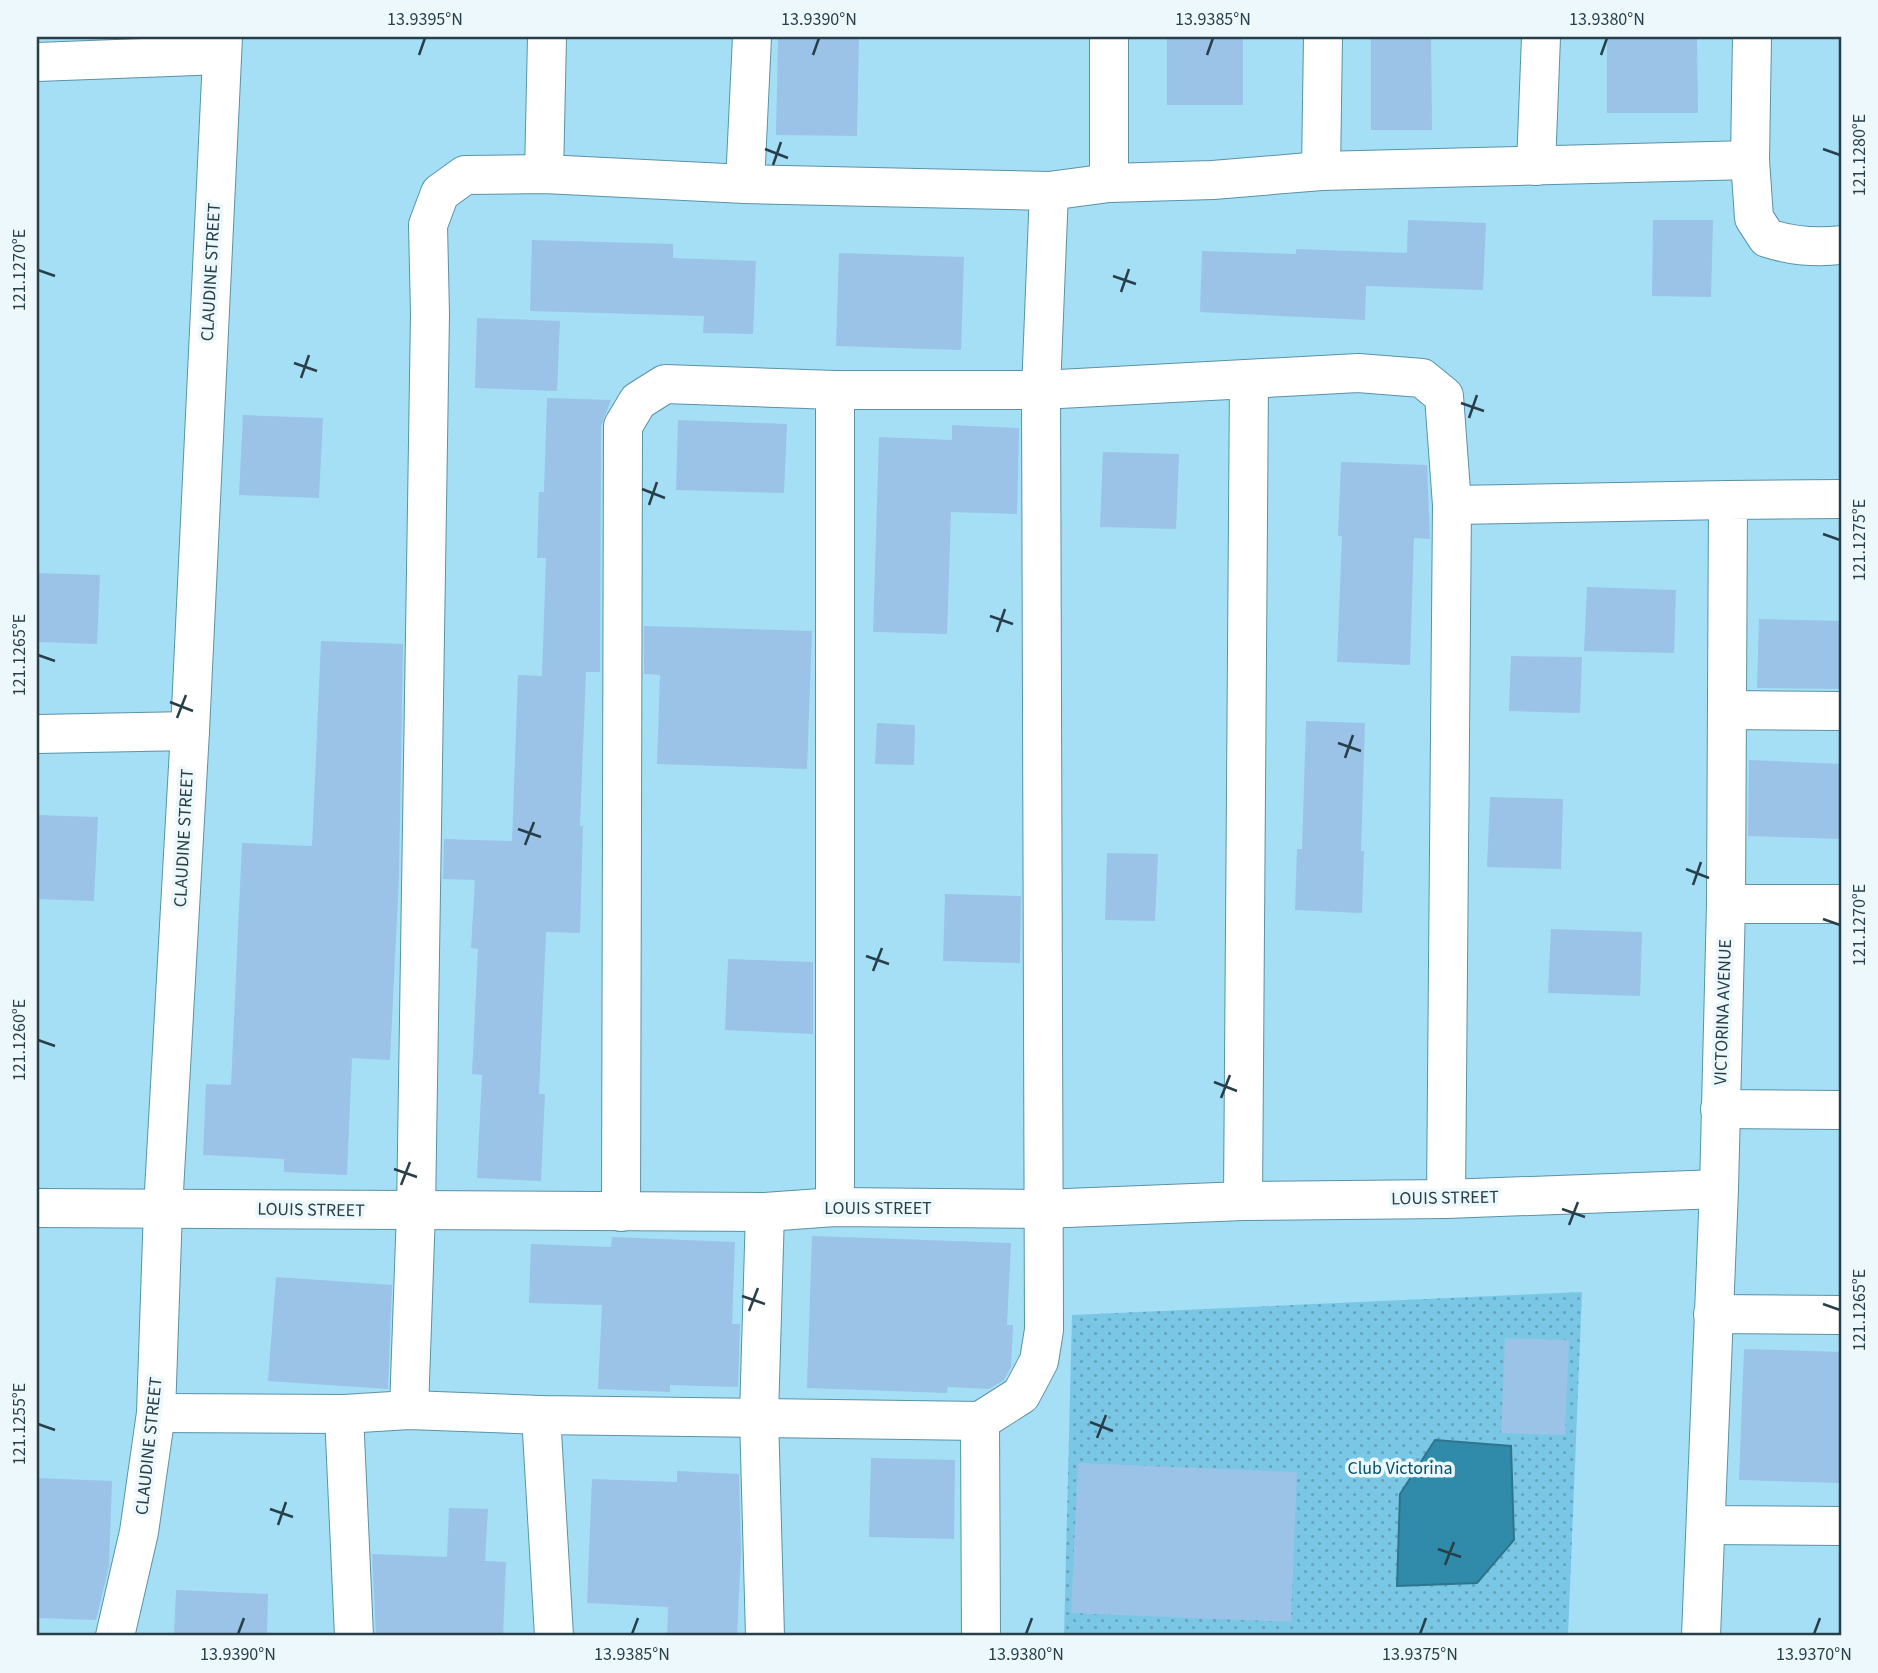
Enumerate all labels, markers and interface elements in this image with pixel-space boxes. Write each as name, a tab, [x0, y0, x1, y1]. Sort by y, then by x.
text: 13.9395°N	[387, 7, 463, 32]
text: 13.9390°N	[781, 7, 857, 32]
text: 13.9385°N	[1175, 7, 1251, 32]
text: 13.9380°N	[1569, 7, 1645, 32]
text: 121.1280°E	[1847, 114, 1872, 196]
street label: CLAUDINE STREET	[195, 202, 227, 342]
text: 121.1270°E	[7, 229, 32, 311]
text: 121.1275°E	[1847, 499, 1872, 581]
text: 121.1265°E	[7, 614, 32, 696]
street label: CLAUDINE STREET	[168, 768, 200, 908]
text: 121.1270°E	[1847, 884, 1872, 966]
street label: VICTORINA AVENUE	[1708, 939, 1738, 1085]
text: 121.1260°E	[7, 999, 32, 1081]
street label: LOUIS STREET	[1391, 1185, 1499, 1211]
street label: LOUIS STREET	[824, 1196, 932, 1221]
street label: LOUIS STREET	[257, 1197, 365, 1223]
text: 121.1265°E	[1847, 1269, 1872, 1351]
street label: CLAUDINE STREET	[129, 1375, 169, 1516]
text: 121.1255°E	[7, 1383, 32, 1465]
park label: Club Victorina	[1347, 1456, 1453, 1481]
text: 13.9390°N	[200, 1642, 276, 1667]
text: 13.9385°N	[594, 1642, 670, 1667]
text: 13.9380°N	[988, 1642, 1064, 1667]
text: 13.9375°N	[1382, 1642, 1458, 1667]
text: 13.9370°N	[1776, 1642, 1852, 1667]

